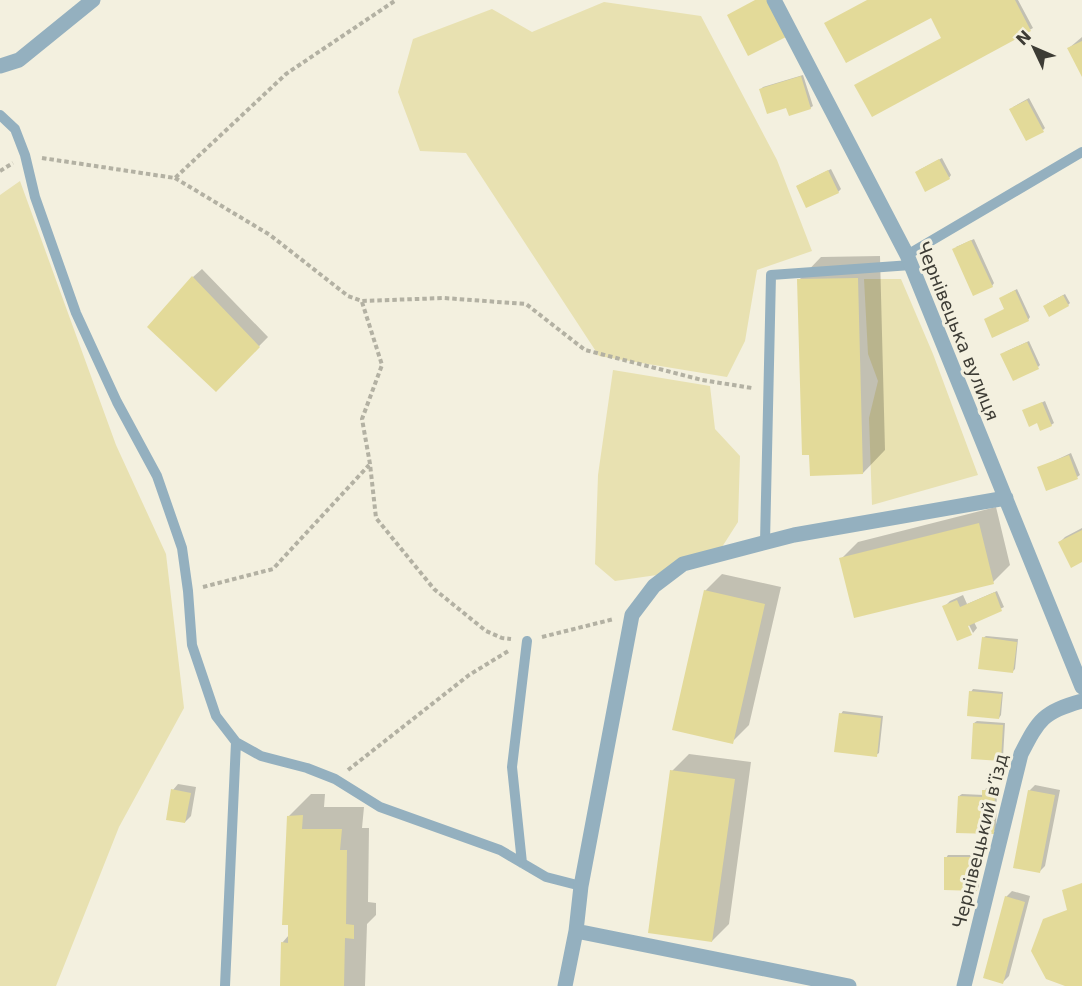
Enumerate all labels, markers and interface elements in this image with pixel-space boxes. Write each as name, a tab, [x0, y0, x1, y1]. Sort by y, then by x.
north arrow	[1004, 18, 1064, 78]
text: N	[1012, 27, 1035, 49]
street label: Чернівецька вулиця	[912, 238, 1004, 424]
street label: Чернівецький вʼїзд	[948, 751, 1012, 931]

